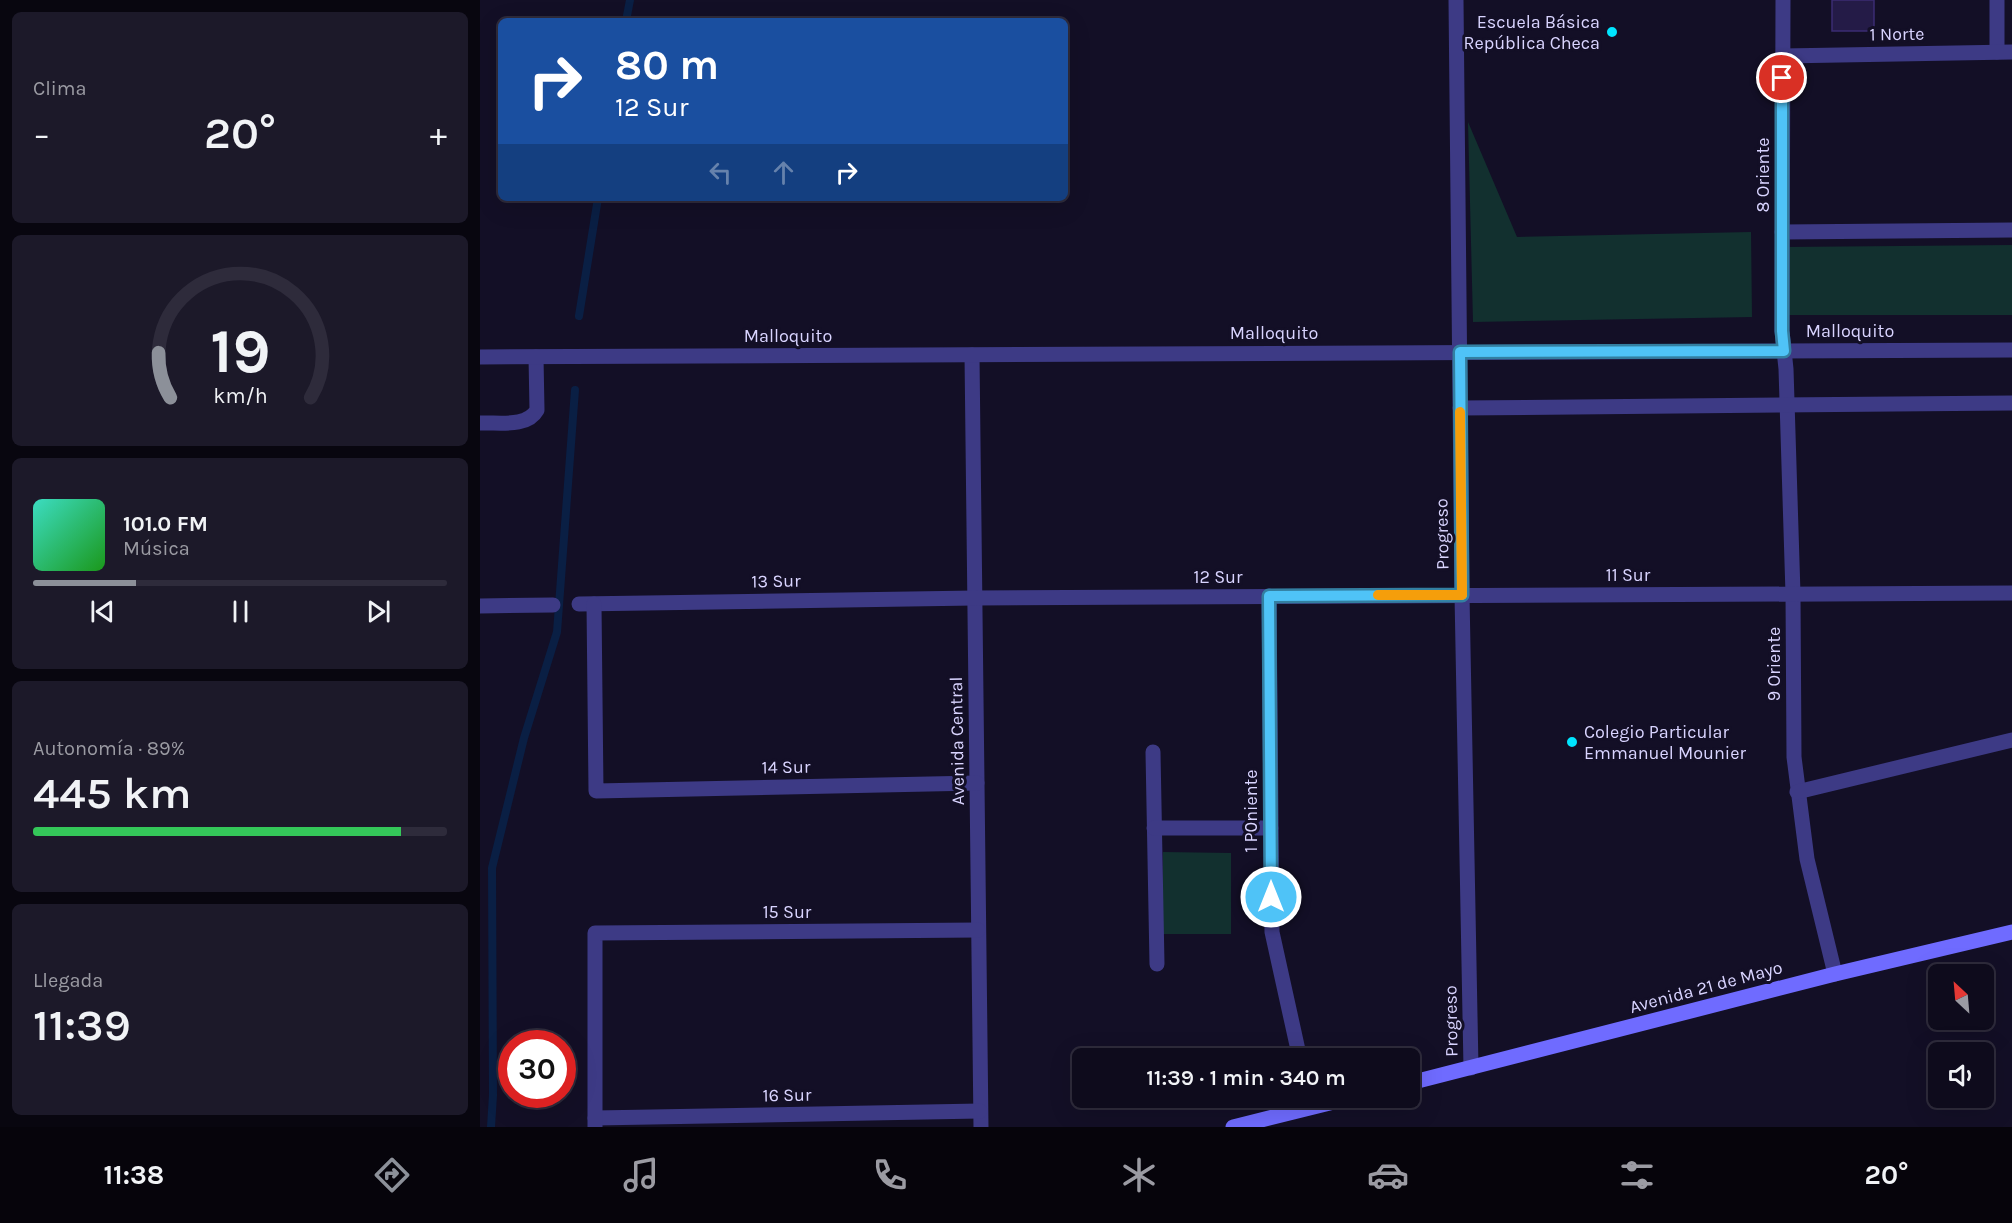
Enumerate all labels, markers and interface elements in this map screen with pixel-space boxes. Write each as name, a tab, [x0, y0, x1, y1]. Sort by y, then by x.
place label: Escuela Básica República Checa	[1463, 11, 1600, 54]
street label: 1 Norte	[1869, 23, 1925, 45]
marker: Escuela Básica República Checa	[1605, 25, 1619, 39]
text: 80 m	[615, 40, 719, 90]
icon: right	[516, 42, 594, 120]
pin	[1756, 52, 1807, 103]
icon: arrive	[1765, 61, 1798, 94]
text: Clima	[33, 77, 87, 100]
text: 12 Sur	[615, 91, 688, 123]
text: 20°	[204, 107, 276, 159]
text: −	[33, 115, 50, 153]
text: +	[430, 115, 447, 153]
street label: 8 Oriente	[1752, 138, 1774, 212]
icon: left	[704, 156, 737, 189]
icon: ahead	[767, 156, 800, 189]
icon: right	[830, 156, 863, 189]
text: 19	[210, 315, 270, 388]
street label: Malloquito	[1806, 320, 1894, 342]
street label: Malloquito	[1230, 322, 1318, 344]
street label: Malloquito	[744, 325, 832, 347]
text: km/h	[213, 383, 267, 408]
street label: Progreso	[1430, 498, 1454, 570]
text: 101.0 FM	[123, 511, 208, 537]
text: Música	[123, 537, 190, 560]
street label: 11 Sur	[1606, 564, 1651, 586]
street label: 12 Sur	[1194, 566, 1243, 588]
street label: 13 Sur	[751, 570, 801, 592]
icon: previous	[86, 595, 119, 628]
icon: pause	[224, 595, 257, 628]
icon: next	[362, 595, 395, 628]
street label: 9 Oriente	[1763, 627, 1785, 701]
street label: Avenida Central	[945, 676, 969, 806]
place label: Colegio Particular Emmanuel Mounier	[1584, 721, 1746, 764]
marker: Colegio Particular Emmanuel Mounier	[1565, 735, 1579, 749]
text: Autonomía · 89%	[33, 737, 185, 760]
street label: 14 Sur	[762, 756, 811, 778]
text: 445 km	[33, 767, 192, 819]
street label: 1 P0niente	[1240, 769, 1262, 853]
position arrow	[1239, 865, 1303, 929]
street label: 15 Sur	[763, 901, 812, 923]
street label: Avenida 21 de Mayo	[1627, 956, 1785, 1018]
north arrow	[1928, 964, 1994, 1030]
map controls	[1928, 964, 1994, 1108]
text: Llegada	[33, 969, 103, 992]
street label: Progreso	[1439, 985, 1463, 1057]
text: 11:39	[33, 999, 131, 1051]
speed limit sign: 30	[498, 1030, 576, 1108]
button: sound	[1928, 1042, 1994, 1108]
text: 11:39 · 1 min · 340 m	[1146, 1065, 1346, 1091]
street label: 16 Sur	[762, 1084, 812, 1106]
icon: directions	[371, 1154, 413, 1196]
icon: music	[620, 1154, 662, 1196]
icon: phone	[869, 1154, 911, 1196]
icon: climate	[1118, 1154, 1160, 1196]
icon: car	[1367, 1154, 1409, 1196]
icon: filters	[1616, 1154, 1658, 1196]
text: 11:38	[103, 1159, 164, 1191]
text: 20°	[1865, 1159, 1908, 1191]

